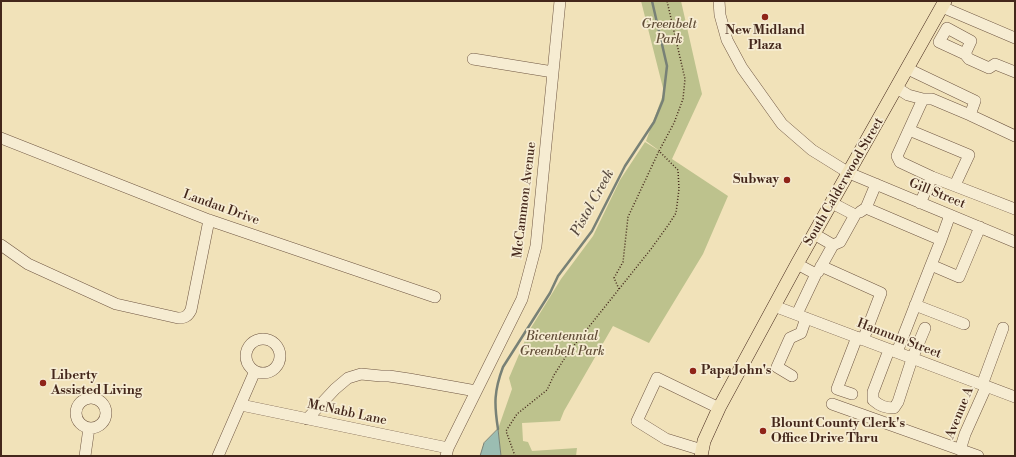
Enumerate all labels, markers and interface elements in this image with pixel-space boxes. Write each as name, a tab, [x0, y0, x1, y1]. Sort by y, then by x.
marker: New Midland Plaza	[760, 12, 770, 22]
park label: Greenbelt Park	[641, 17, 697, 48]
place label: New Midland Plaza	[725, 23, 805, 54]
street label: South Calderwood Street	[801, 115, 887, 249]
street label: McCammon Avenue	[510, 141, 540, 259]
water label: Pistol Creek	[568, 167, 618, 239]
place label: Subway	[733, 172, 779, 188]
marker: Subway	[782, 175, 792, 185]
street label: Gill Street	[906, 176, 968, 212]
street label: Landau Drive	[181, 187, 261, 229]
street label: Hannum Street	[855, 316, 943, 362]
park label: Bicentennial Greenbelt Park	[520, 329, 604, 360]
place label: Papa John's	[701, 363, 771, 379]
marker: Papa John's	[688, 366, 698, 376]
place label: Liberty Assisted Living	[51, 368, 142, 399]
marker: Liberty Assisted Living	[38, 378, 48, 388]
street label: Avenue A	[943, 385, 977, 441]
street label: McNabb Lane	[306, 397, 388, 429]
place label: Blount County Clerk's Office Drive Thru	[771, 416, 905, 447]
marker: Blount County Clerk's Office Drive Thru	[758, 426, 768, 436]

